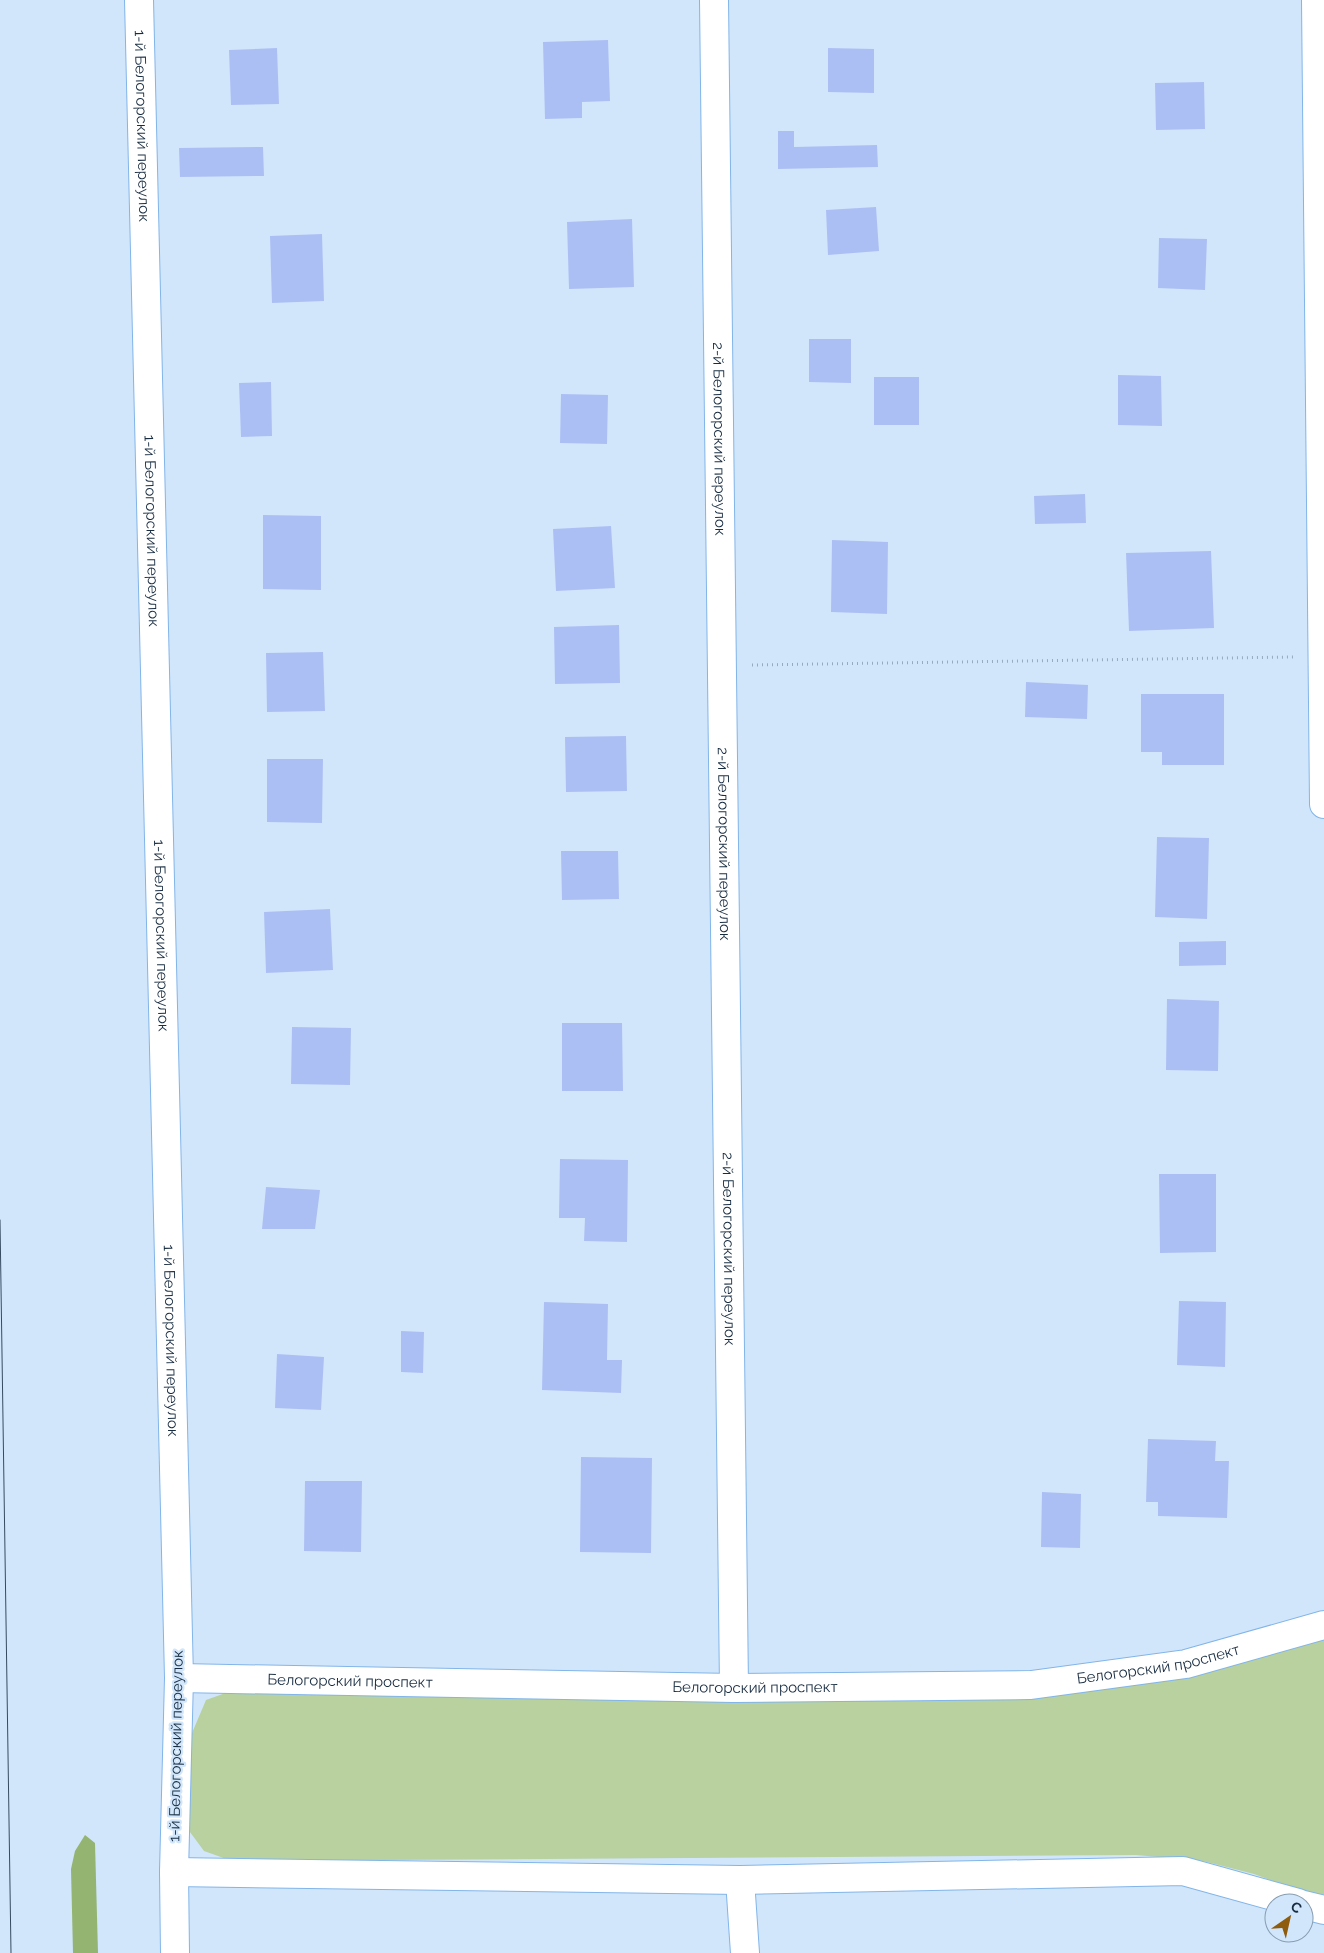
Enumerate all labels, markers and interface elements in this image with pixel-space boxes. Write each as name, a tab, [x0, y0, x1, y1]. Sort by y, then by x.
street label: 1-й Белогорский переулок	[131, 30, 153, 222]
street label: 2-й Белогорский переулок	[709, 342, 729, 536]
street label: 1-й Белогорский переулок	[140, 435, 163, 627]
street label: 2-й Белогорский переулок	[714, 747, 734, 941]
street label: 1-й Белогорский переулок	[150, 840, 173, 1032]
street label: 2-й Белогорский переулок	[719, 1152, 739, 1346]
street label: 1-й Белогорский переулок	[160, 1244, 182, 1437]
street label: Белогорский проспект	[1076, 1640, 1242, 1688]
street label: 1-й Белогорский переулок	[165, 1650, 187, 1842]
street label: Белогорский проспект	[267, 1671, 433, 1692]
street label: Белогорский проспект	[672, 1678, 838, 1697]
north arrow	[1264, 1893, 1314, 1943]
text: С	[1288, 1898, 1305, 1917]

